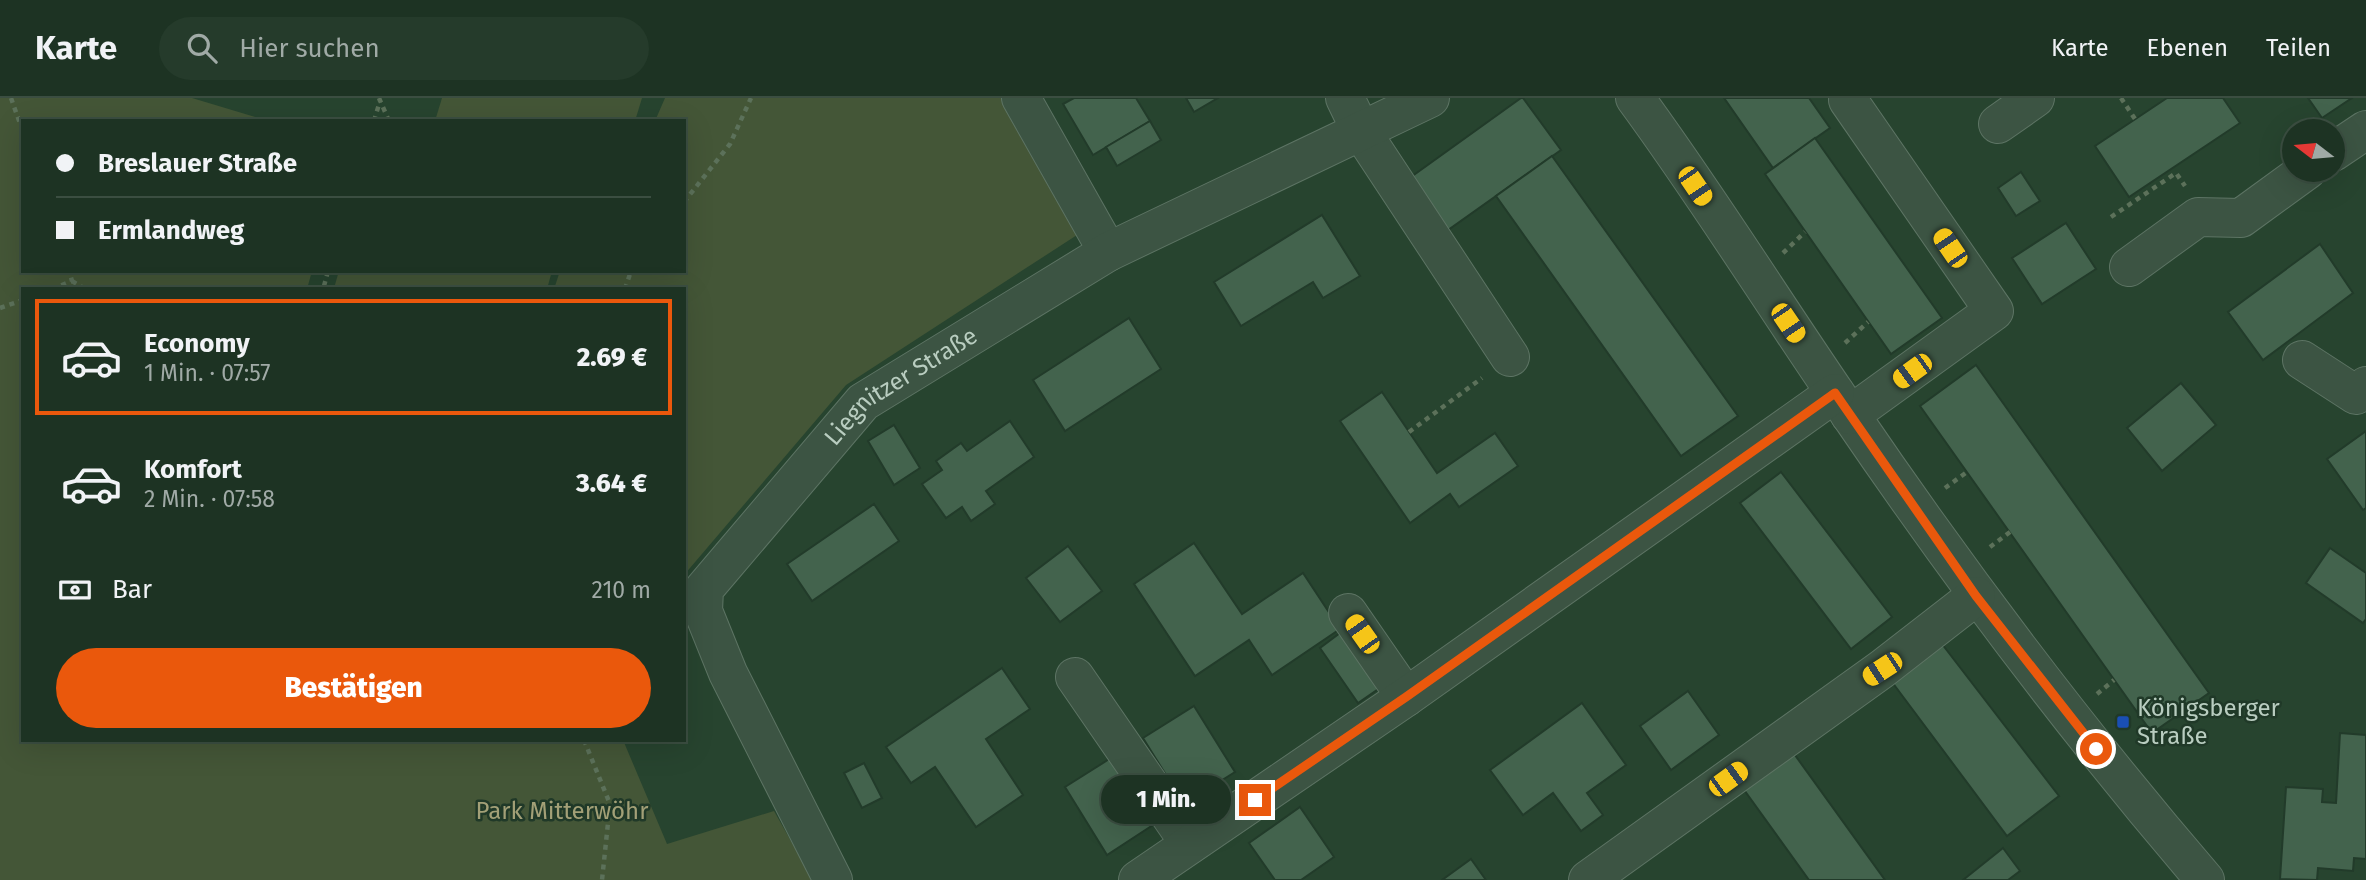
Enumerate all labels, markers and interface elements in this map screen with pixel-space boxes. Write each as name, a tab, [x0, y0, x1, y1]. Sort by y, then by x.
search box	[159, 17, 649, 80]
text: Karte	[35, 28, 117, 68]
icon: search	[183, 29, 221, 67]
text: Hier suchen	[239, 33, 380, 64]
text: Karte	[2051, 34, 2109, 62]
text: Ebenen	[2147, 34, 2228, 62]
text: Teilen	[2266, 34, 2331, 62]
north arrow	[2282, 119, 2345, 182]
map controls	[2282, 119, 2345, 182]
text: Breslauer Straße	[98, 148, 297, 179]
car	[1675, 163, 1716, 209]
text: Ermlandweg	[98, 215, 244, 246]
car	[1930, 225, 1971, 271]
car	[1768, 300, 1809, 346]
street label: Liegnitzer Straße	[819, 321, 982, 451]
icon: car	[60, 326, 123, 389]
text: Economy	[144, 328, 250, 359]
text: 2.69 €	[577, 342, 647, 373]
car	[1889, 350, 1936, 392]
text: 1 Min. · 07:57	[144, 359, 271, 387]
icon: car	[60, 452, 123, 515]
text: Komfort	[144, 454, 242, 485]
text: 3.64 €	[576, 468, 647, 499]
text: 2 Min. · 07:58	[144, 485, 275, 513]
icon: cash	[56, 571, 94, 609]
text: Bar	[112, 574, 152, 605]
text: 210 m	[592, 576, 651, 604]
car	[1342, 611, 1383, 657]
button: Bestätigen	[56, 648, 651, 728]
car	[1859, 649, 1906, 689]
place label: Königsberger Straße	[2137, 694, 2281, 750]
marker: Königsberger Straße	[2115, 714, 2131, 730]
route start	[2080, 733, 2112, 765]
car	[1705, 758, 1752, 800]
callout: 1 Min.	[1101, 776, 1230, 824]
route end	[1239, 784, 1271, 816]
text: 1 Min.	[1136, 785, 1196, 813]
park label: Park Mitterwöhr	[476, 797, 649, 825]

